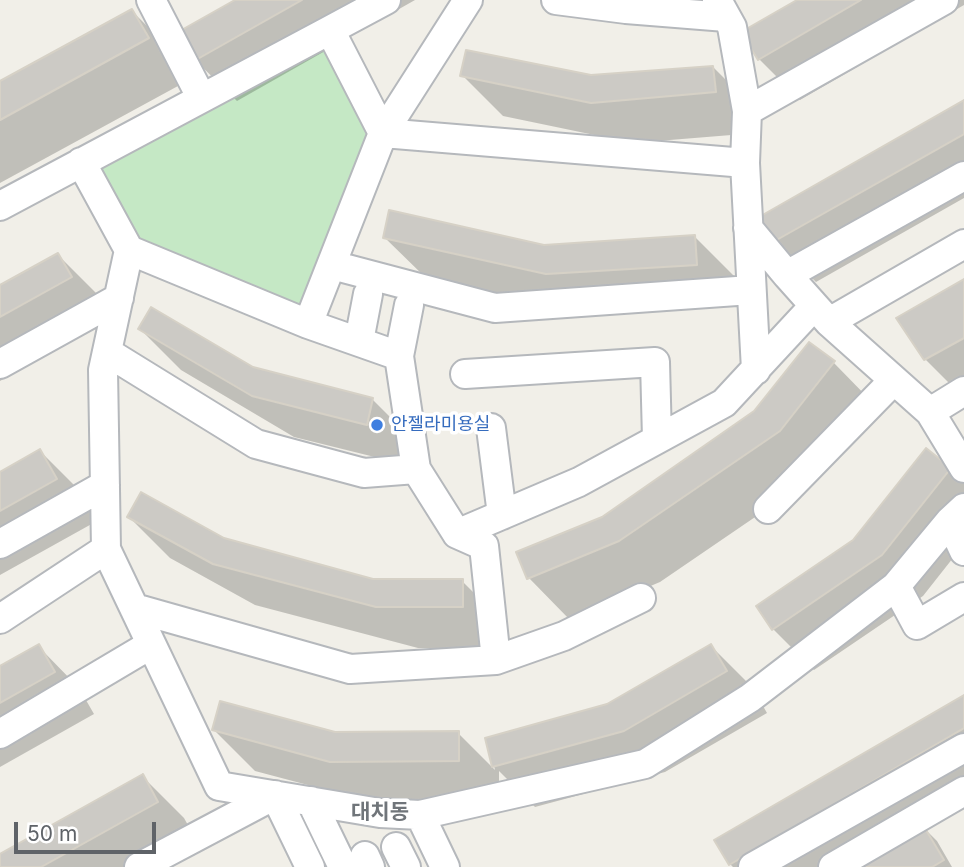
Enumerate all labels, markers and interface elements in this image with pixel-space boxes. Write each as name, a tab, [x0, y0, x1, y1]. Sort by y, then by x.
place label: 안젤라미용실	[391, 414, 490, 436]
marker: 안젤라미용실	[369, 417, 385, 433]
district label: 대치동	[351, 800, 409, 826]
scale bar	[18, 808, 159, 852]
text: 50 m	[27, 821, 77, 846]

